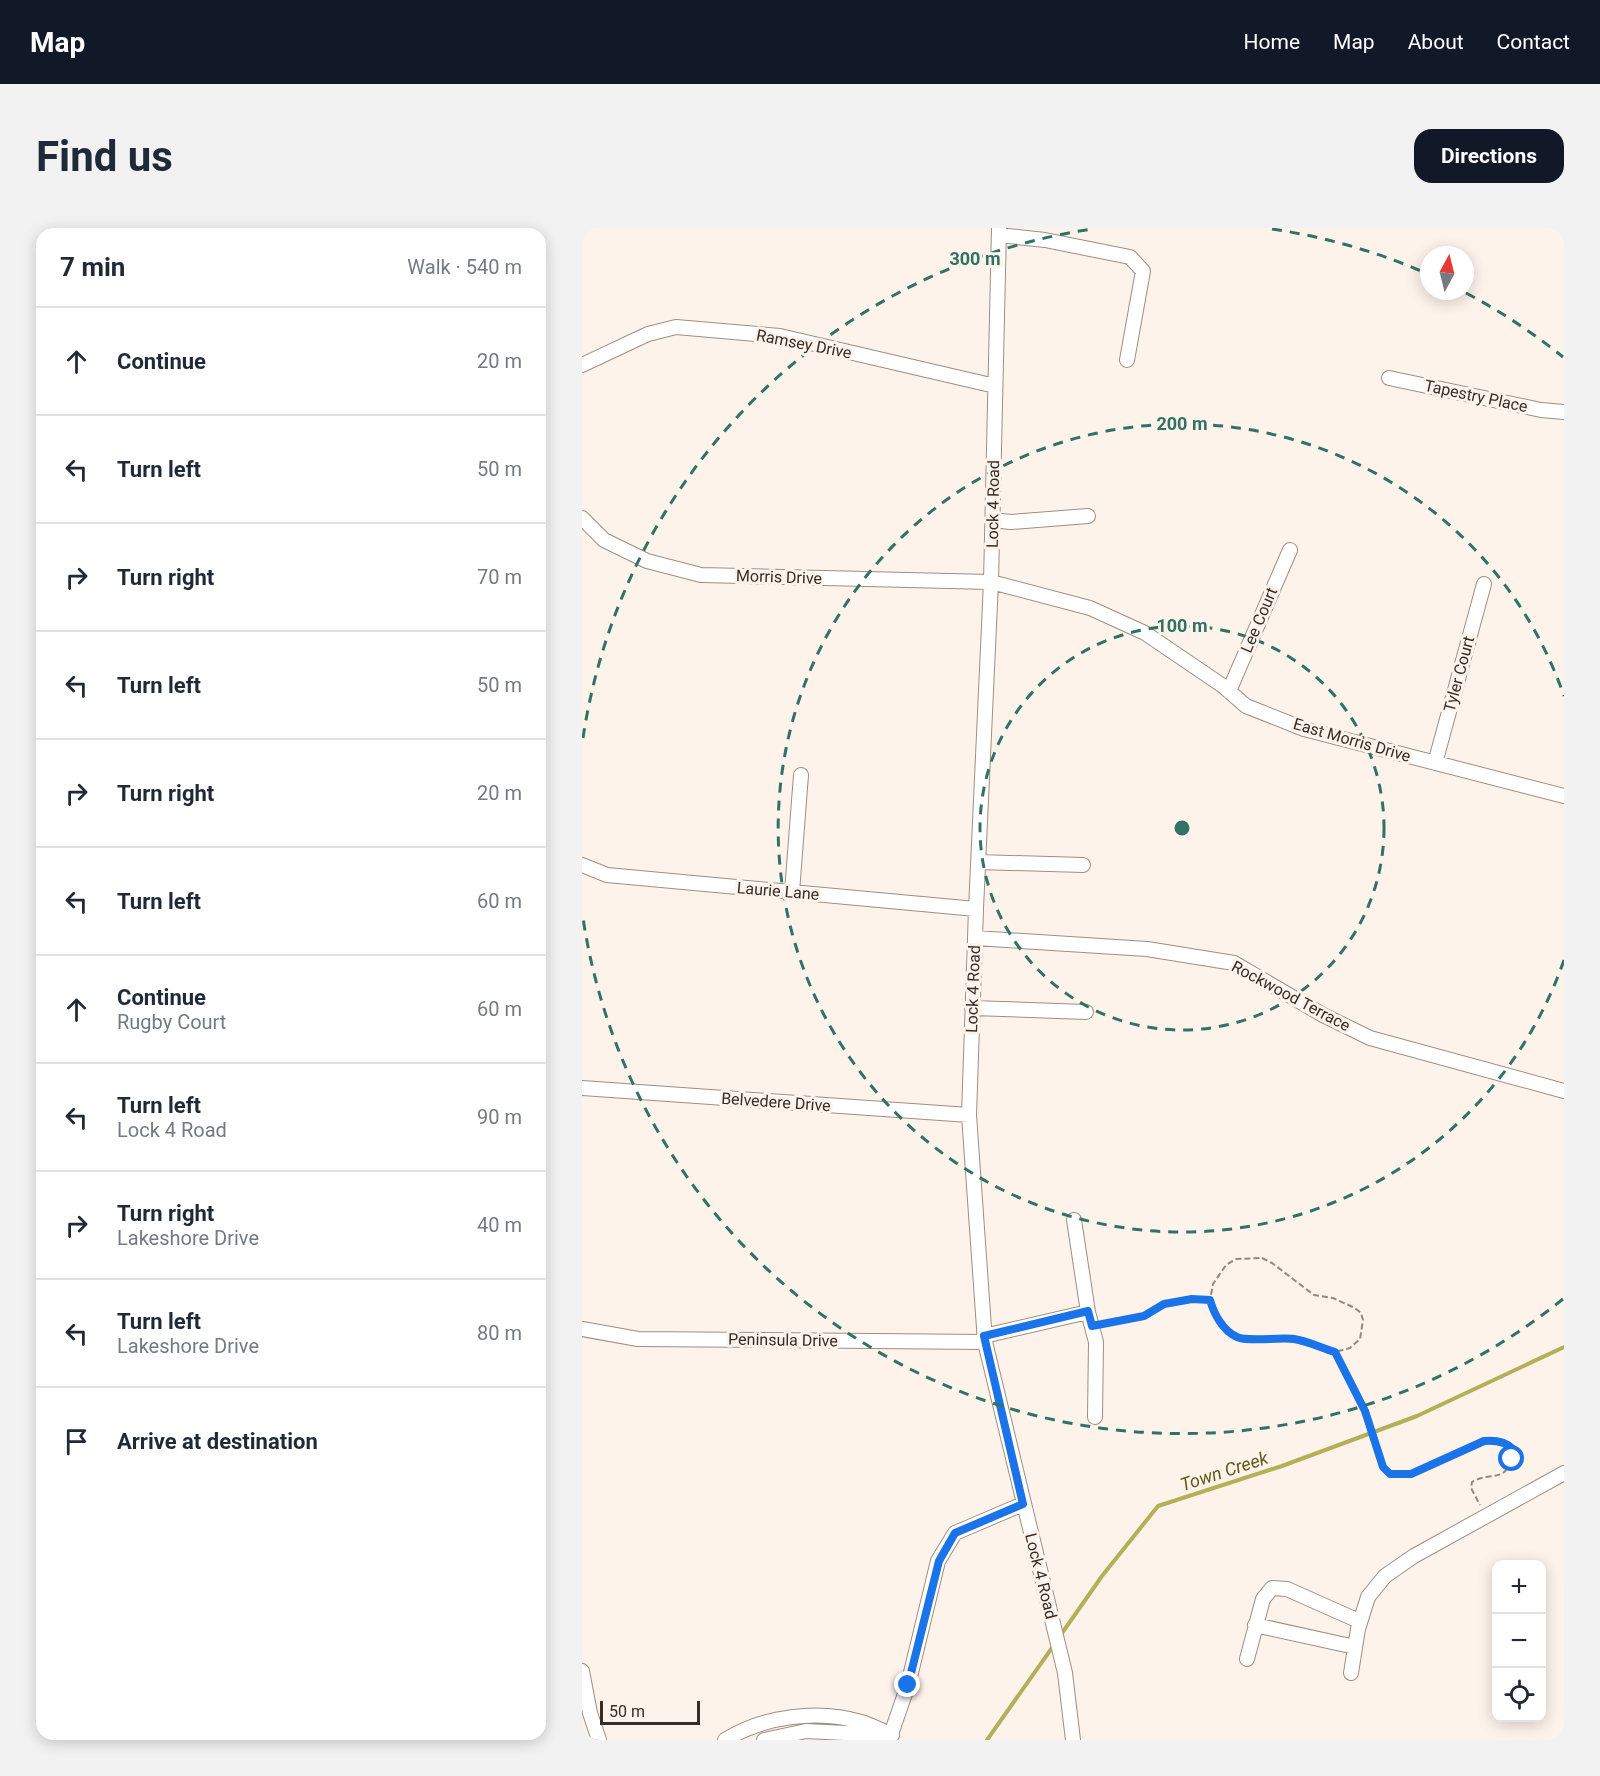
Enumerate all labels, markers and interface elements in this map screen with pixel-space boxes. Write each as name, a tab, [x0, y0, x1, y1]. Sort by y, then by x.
text: Map	[30, 26, 85, 59]
text: Home	[1244, 30, 1300, 54]
text: Map	[1333, 30, 1375, 54]
text: About	[1408, 30, 1464, 54]
text: Contact	[1497, 30, 1570, 54]
button: Directions	[1414, 129, 1564, 183]
text: Find us	[36, 132, 173, 181]
north arrow	[1420, 246, 1474, 300]
text: 300 m	[949, 248, 1001, 269]
text: 7 min	[60, 252, 125, 282]
text: Walk · 540 m	[407, 255, 522, 279]
street label: Ramsey Drive	[755, 325, 853, 363]
icon: ahead	[60, 345, 93, 378]
text: Continue	[117, 349, 206, 374]
text: 20 m	[477, 349, 522, 373]
street label: Tapestry Place	[1423, 376, 1529, 416]
text: 200 m	[1156, 413, 1208, 434]
icon: left	[60, 453, 93, 486]
text: Turn left	[117, 457, 201, 482]
text: 50 m	[477, 457, 522, 481]
street label: Lock 4 Road	[983, 460, 1003, 548]
icon: right	[60, 561, 93, 594]
text: Turn right	[117, 565, 214, 590]
text: 70 m	[477, 565, 522, 589]
street label: Morris Drive	[736, 566, 822, 588]
street label: Lee Court	[1237, 585, 1281, 655]
text: 100 m	[1156, 615, 1208, 636]
street label: Tyler Court	[1440, 634, 1478, 714]
icon: left	[60, 669, 93, 702]
text: Turn left	[117, 673, 201, 698]
text: 50 m	[477, 673, 522, 697]
street label: East Morris Drive	[1291, 714, 1413, 766]
icon: right	[60, 777, 93, 810]
text: Turn right	[117, 781, 214, 806]
text: 20 m	[477, 781, 522, 805]
centre of rings	[1172, 818, 1192, 838]
street label: Laurie Lane	[736, 878, 820, 904]
icon: left	[60, 885, 93, 918]
text: Turn left	[117, 889, 201, 914]
text: 60 m	[477, 889, 522, 913]
street label: Lock 4 Road	[962, 945, 984, 1033]
street label: Rockwood Terrace	[1228, 957, 1354, 1035]
text: Continue	[117, 985, 206, 1010]
icon: ahead	[60, 993, 93, 1026]
text: 60 m	[477, 997, 522, 1021]
text: Rugby Court	[117, 1010, 226, 1034]
street label: Belvedere Drive	[721, 1089, 831, 1115]
text: Turn left	[117, 1093, 201, 1118]
icon: left	[60, 1101, 93, 1134]
text: 90 m	[477, 1105, 522, 1129]
text: Lock 4 Road	[117, 1118, 227, 1142]
text: Turn right	[117, 1201, 214, 1226]
icon: right	[60, 1209, 93, 1242]
text: 40 m	[477, 1213, 522, 1237]
text: Lakeshore Drive	[117, 1226, 259, 1250]
text: Turn left	[117, 1309, 201, 1334]
icon: left	[60, 1317, 93, 1350]
text: 80 m	[477, 1321, 522, 1345]
street label: Peninsula Drive	[728, 1330, 838, 1350]
text: Lakeshore Drive	[117, 1334, 259, 1358]
icon: arrive	[60, 1425, 93, 1458]
text: Arrive at destination	[117, 1429, 318, 1454]
route start	[1498, 1445, 1524, 1471]
water label: Town Creek	[1177, 1447, 1272, 1495]
street label: Lock 4 Road	[1021, 1531, 1061, 1621]
map controls	[1492, 1560, 1546, 1722]
button: +	[1492, 1560, 1546, 1614]
button: −	[1492, 1614, 1546, 1668]
button: locate	[1492, 1668, 1546, 1722]
route end	[894, 1671, 920, 1697]
scale bar	[600, 1698, 700, 1726]
text: 50 m	[609, 1702, 645, 1721]

